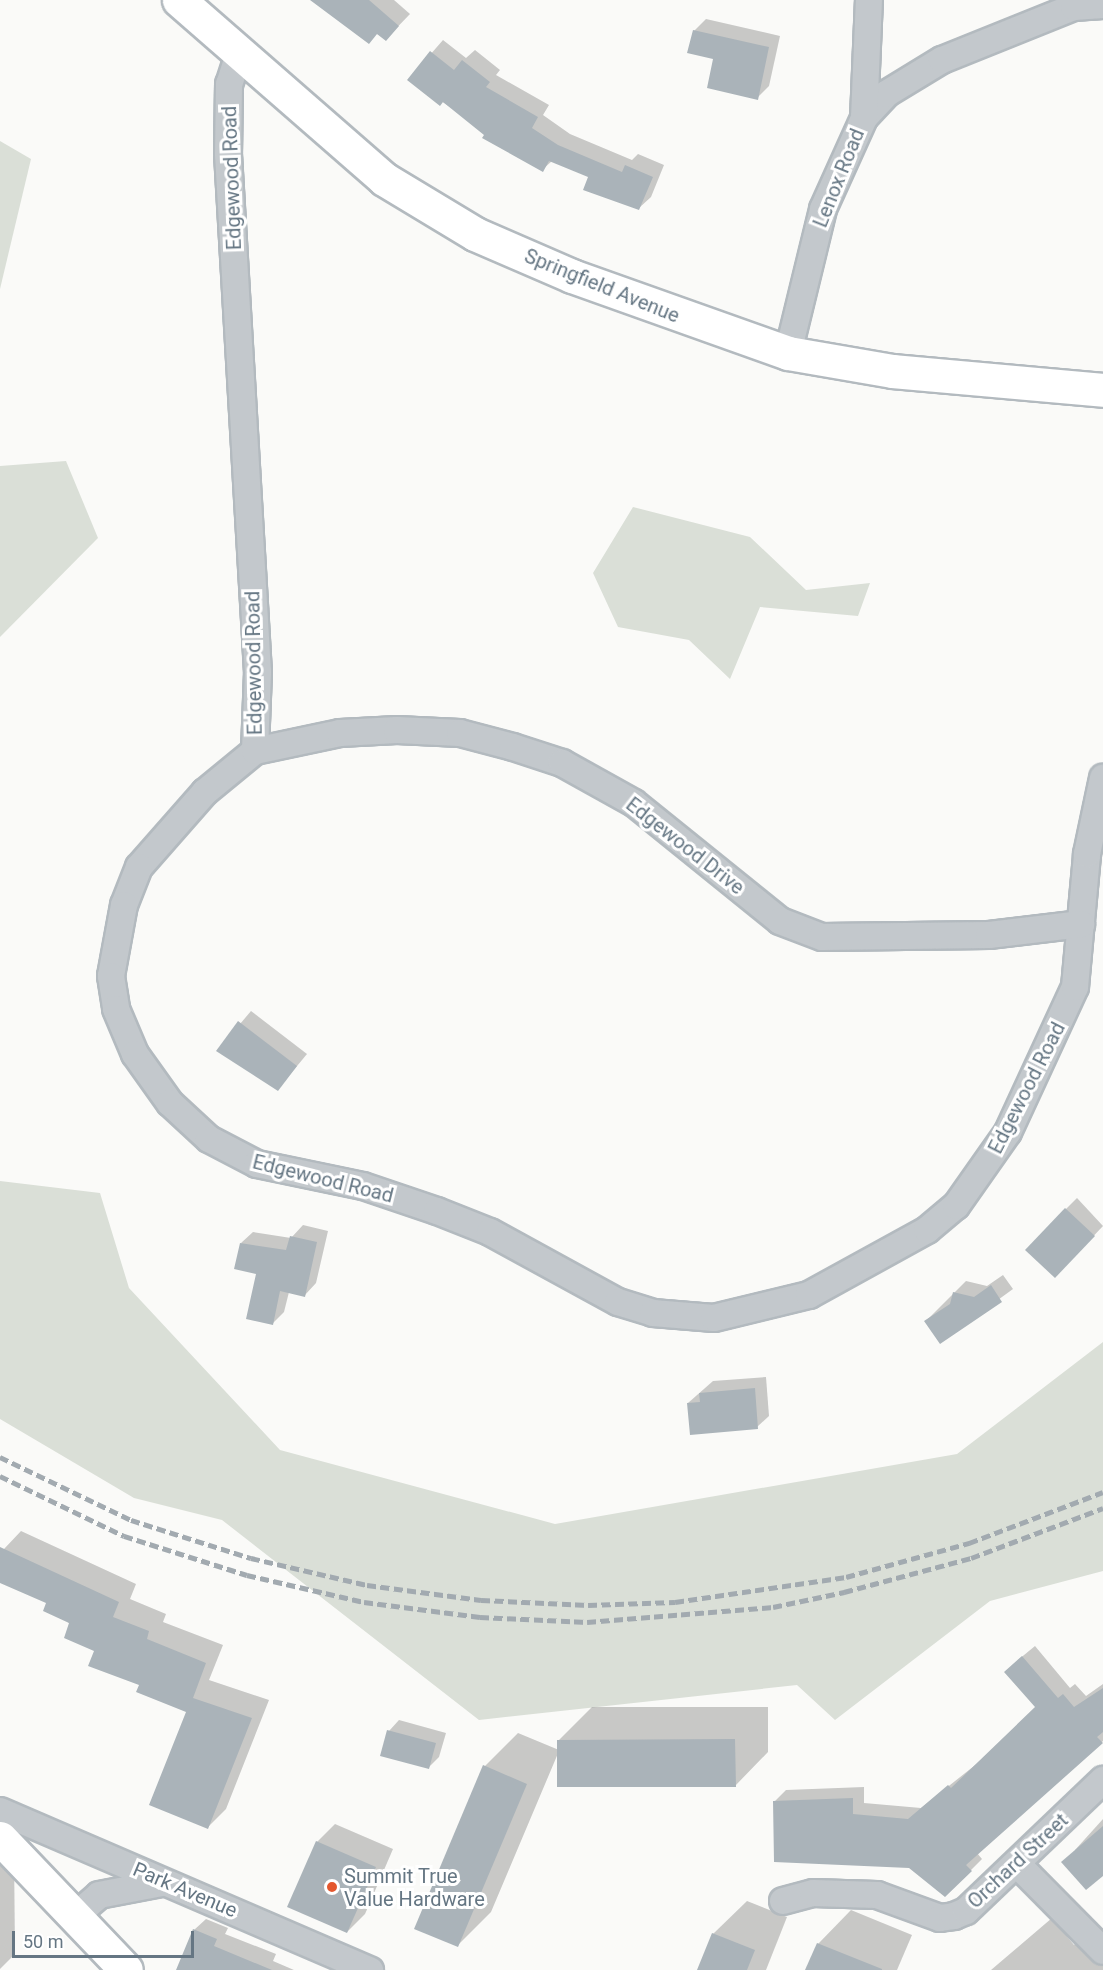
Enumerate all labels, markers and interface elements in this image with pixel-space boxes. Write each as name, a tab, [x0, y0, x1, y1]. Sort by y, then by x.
street label: Edgewood Road	[217, 105, 247, 251]
street label: Lenox Road	[808, 125, 870, 231]
street label: Springfield Avenue	[521, 244, 683, 328]
street label: Edgewood Road	[241, 591, 267, 735]
street label: Edgewood Drive	[621, 792, 749, 900]
street label: Edgewood Road	[984, 1018, 1070, 1158]
street label: Edgewood Road	[250, 1150, 396, 1208]
street label: Orchard Street	[963, 1808, 1073, 1914]
street label: Park Avenue	[129, 1857, 241, 1923]
place label: Summit True Value Hardware	[344, 1864, 485, 1911]
marker: Summit True Value Hardware	[325, 1880, 339, 1894]
scale bar	[15, 1919, 196, 1957]
text: 50 m	[23, 1931, 63, 1952]

